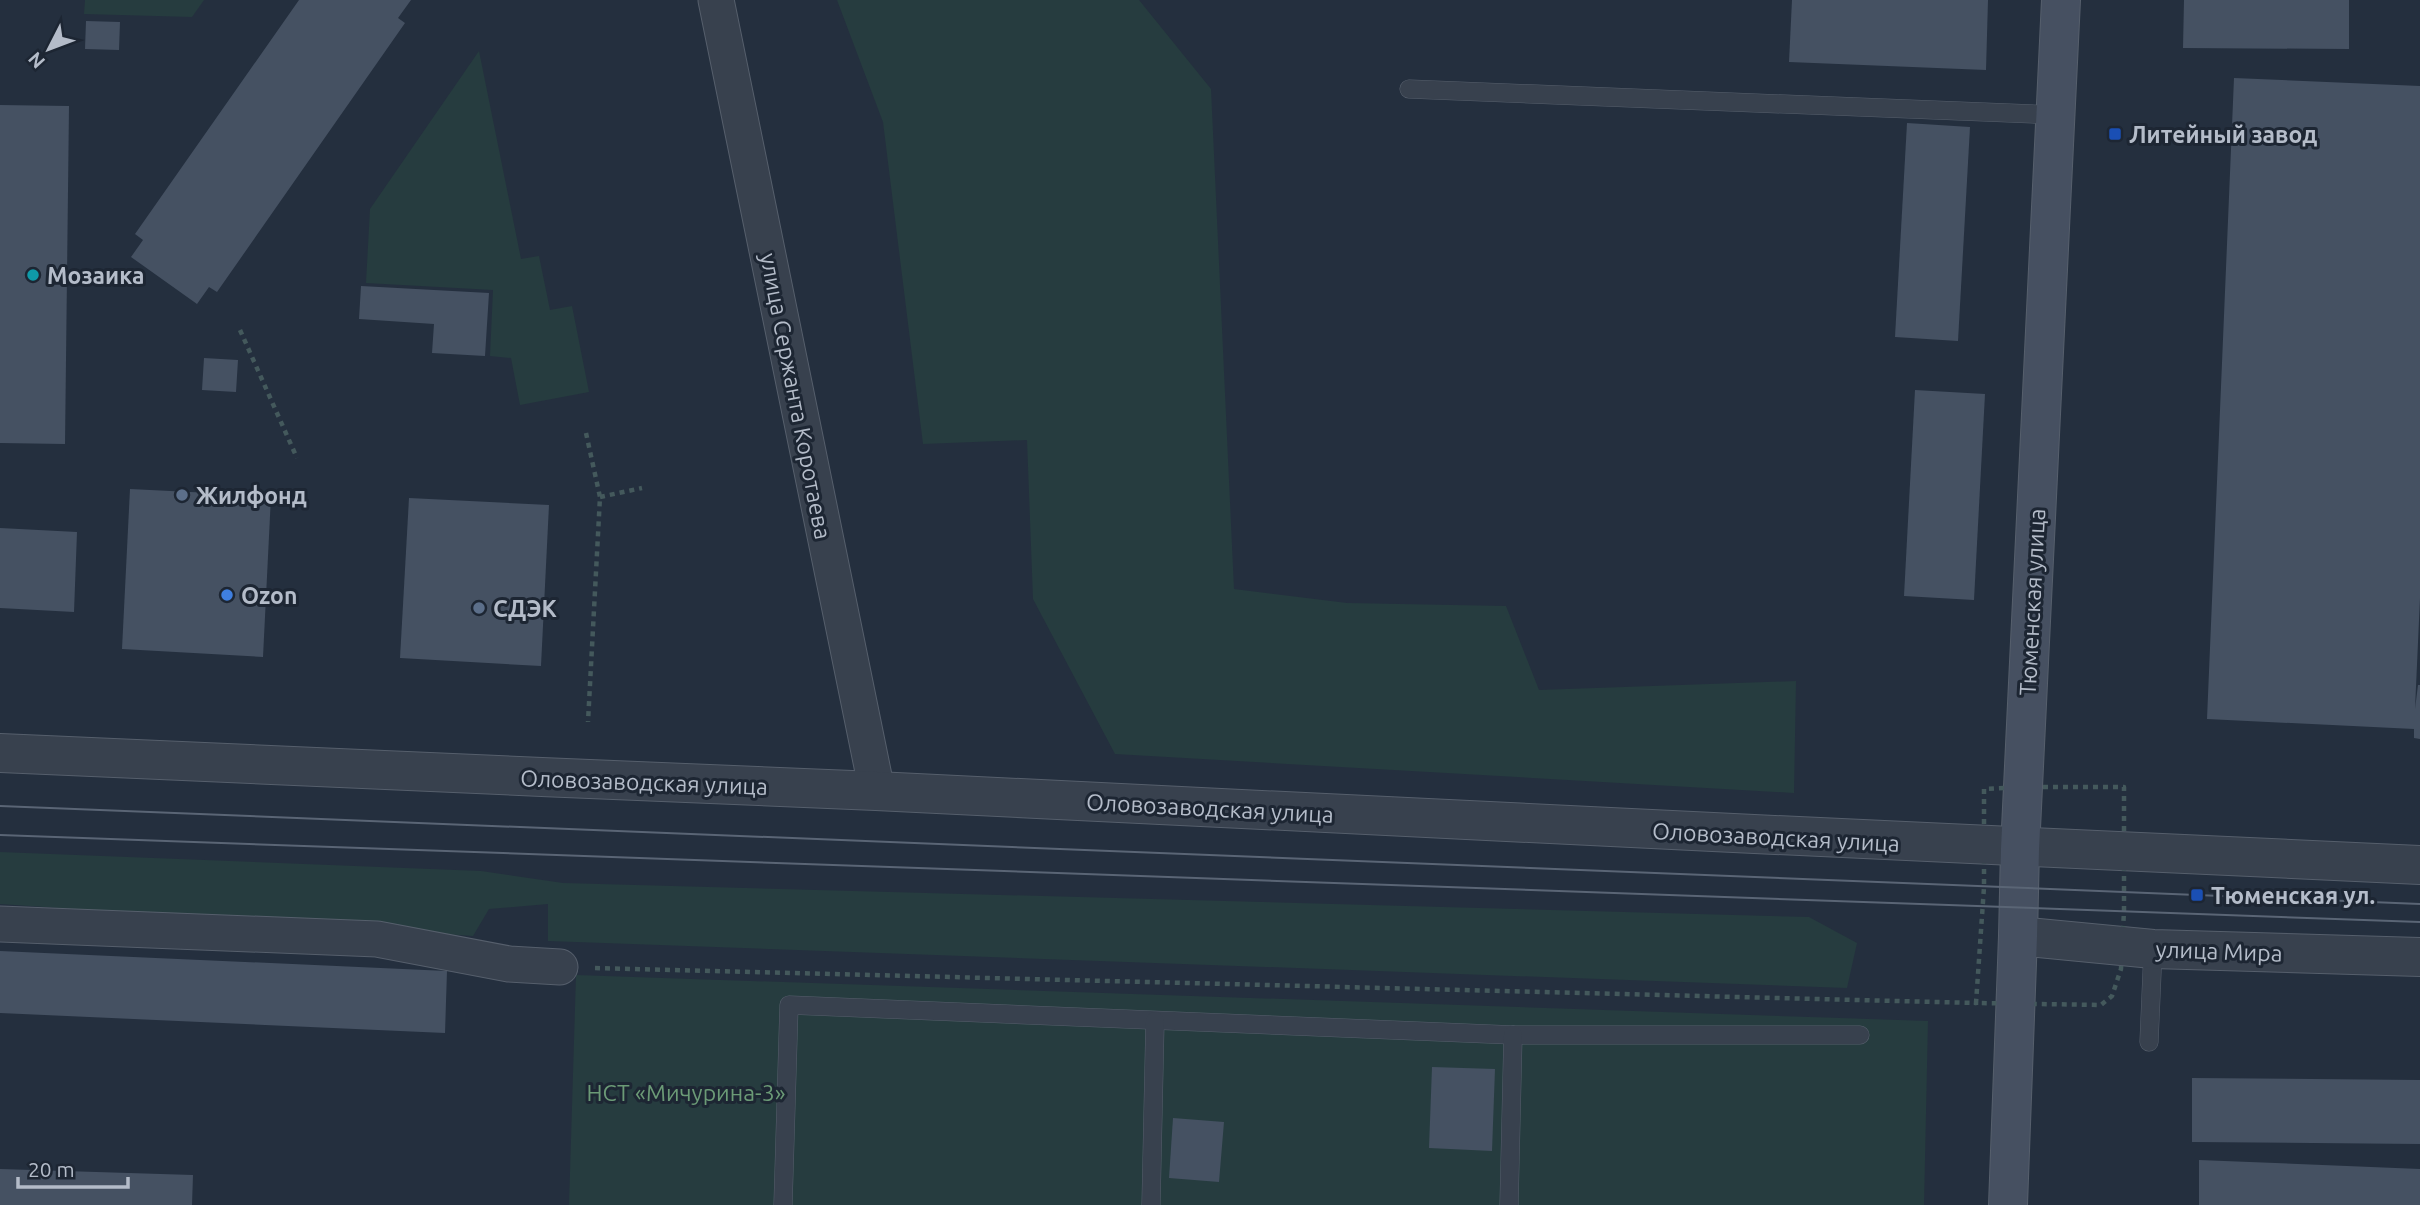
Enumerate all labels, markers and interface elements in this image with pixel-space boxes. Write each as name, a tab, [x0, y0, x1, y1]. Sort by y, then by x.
north arrow	[14, 14, 84, 84]
text: N	[23, 48, 49, 73]
place label: Литейный завод	[2129, 122, 2317, 147]
marker: Литейный завод	[2107, 126, 2123, 142]
street label: улица Сержанта Коротаева	[756, 251, 836, 541]
place label: Мозаика	[47, 263, 145, 288]
marker: Мозаика	[25, 267, 41, 283]
place label: Жилфонд	[196, 483, 307, 508]
marker: Жилфонд	[174, 487, 190, 503]
street label: Тюменская улица	[2015, 508, 2049, 696]
place label: Ozon	[241, 583, 297, 608]
marker: Ozon	[219, 587, 235, 603]
place label: СДЭК	[493, 596, 558, 621]
marker: СДЭК	[471, 600, 487, 616]
street label: Оловозаводская улица	[520, 765, 768, 799]
street label: Оловозаводская улица	[1086, 789, 1334, 827]
street label: Оловозаводская улица	[1652, 818, 1900, 856]
place label: Тюменская ул.	[2211, 883, 2375, 908]
marker: Тюменская ул.	[2189, 887, 2205, 903]
street label: улица Мира	[2155, 936, 2283, 966]
park label: НСТ «Мичурина-3»	[587, 1080, 785, 1105]
scale bar	[18, 1146, 128, 1190]
text: 20 m	[28, 1157, 75, 1181]

